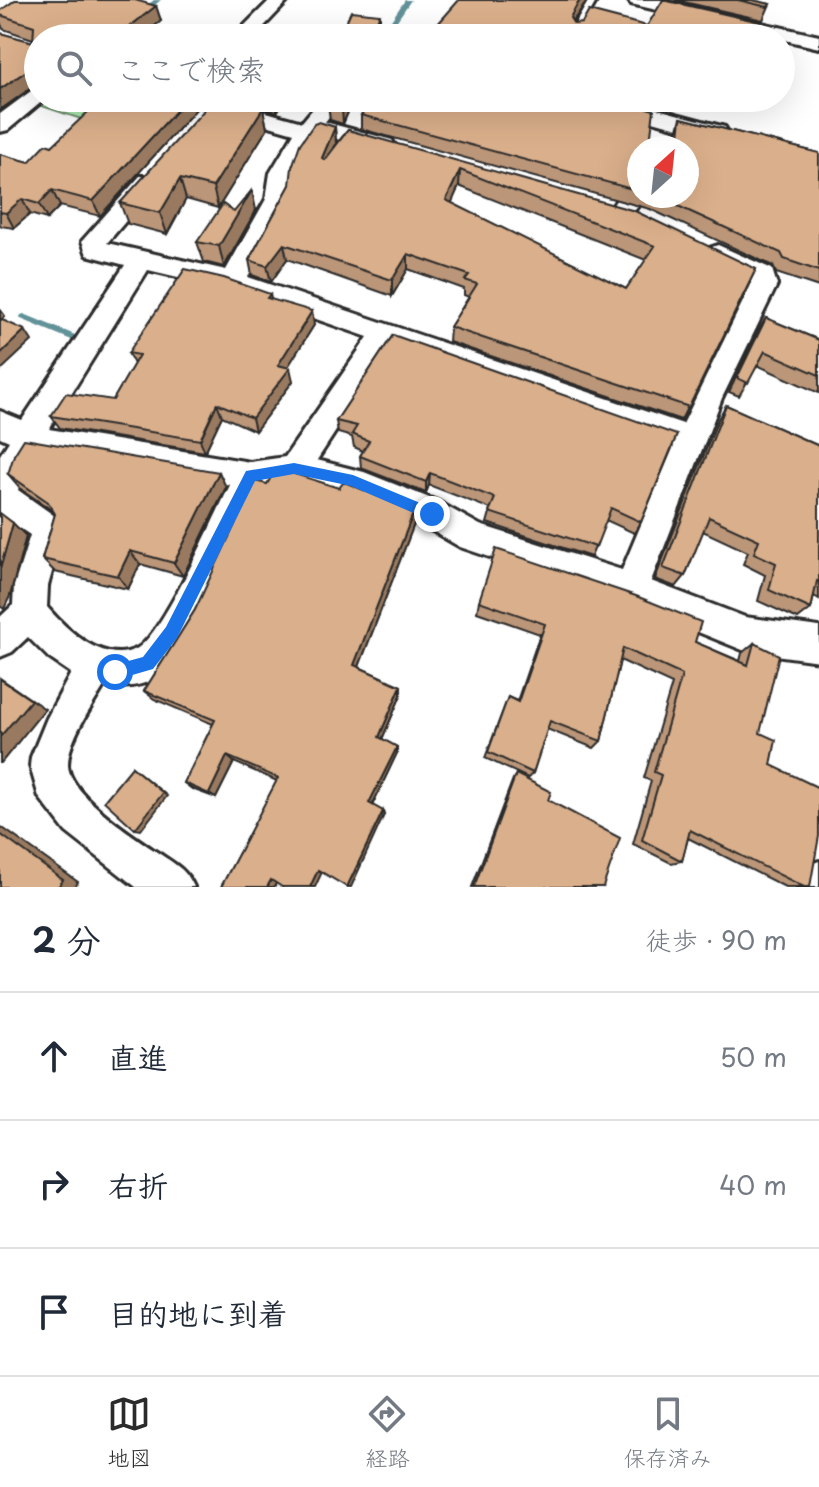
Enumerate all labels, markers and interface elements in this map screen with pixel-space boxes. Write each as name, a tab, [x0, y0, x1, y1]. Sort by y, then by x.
search box	[24, 24, 795, 112]
icon: search	[52, 46, 96, 90]
text: ここで検索	[116, 46, 266, 91]
north arrow	[627, 136, 699, 208]
route end	[414, 496, 450, 532]
route start	[97, 654, 133, 690]
text: 2 分	[32, 913, 101, 965]
text: 徒歩 · 90 m	[646, 920, 787, 959]
icon: ahead	[32, 1034, 76, 1078]
text: 直進	[108, 1034, 168, 1079]
text: 50 m	[720, 1037, 787, 1076]
icon: right	[32, 1162, 76, 1206]
text: 右折	[108, 1162, 168, 1207]
text: 40 m	[719, 1165, 787, 1204]
icon: arrive	[32, 1290, 76, 1334]
text: 目的地に到着	[108, 1290, 288, 1335]
tab: 地図	[107, 1392, 151, 1473]
tab: 経路	[365, 1392, 410, 1473]
tab: 保存済み	[624, 1392, 712, 1473]

